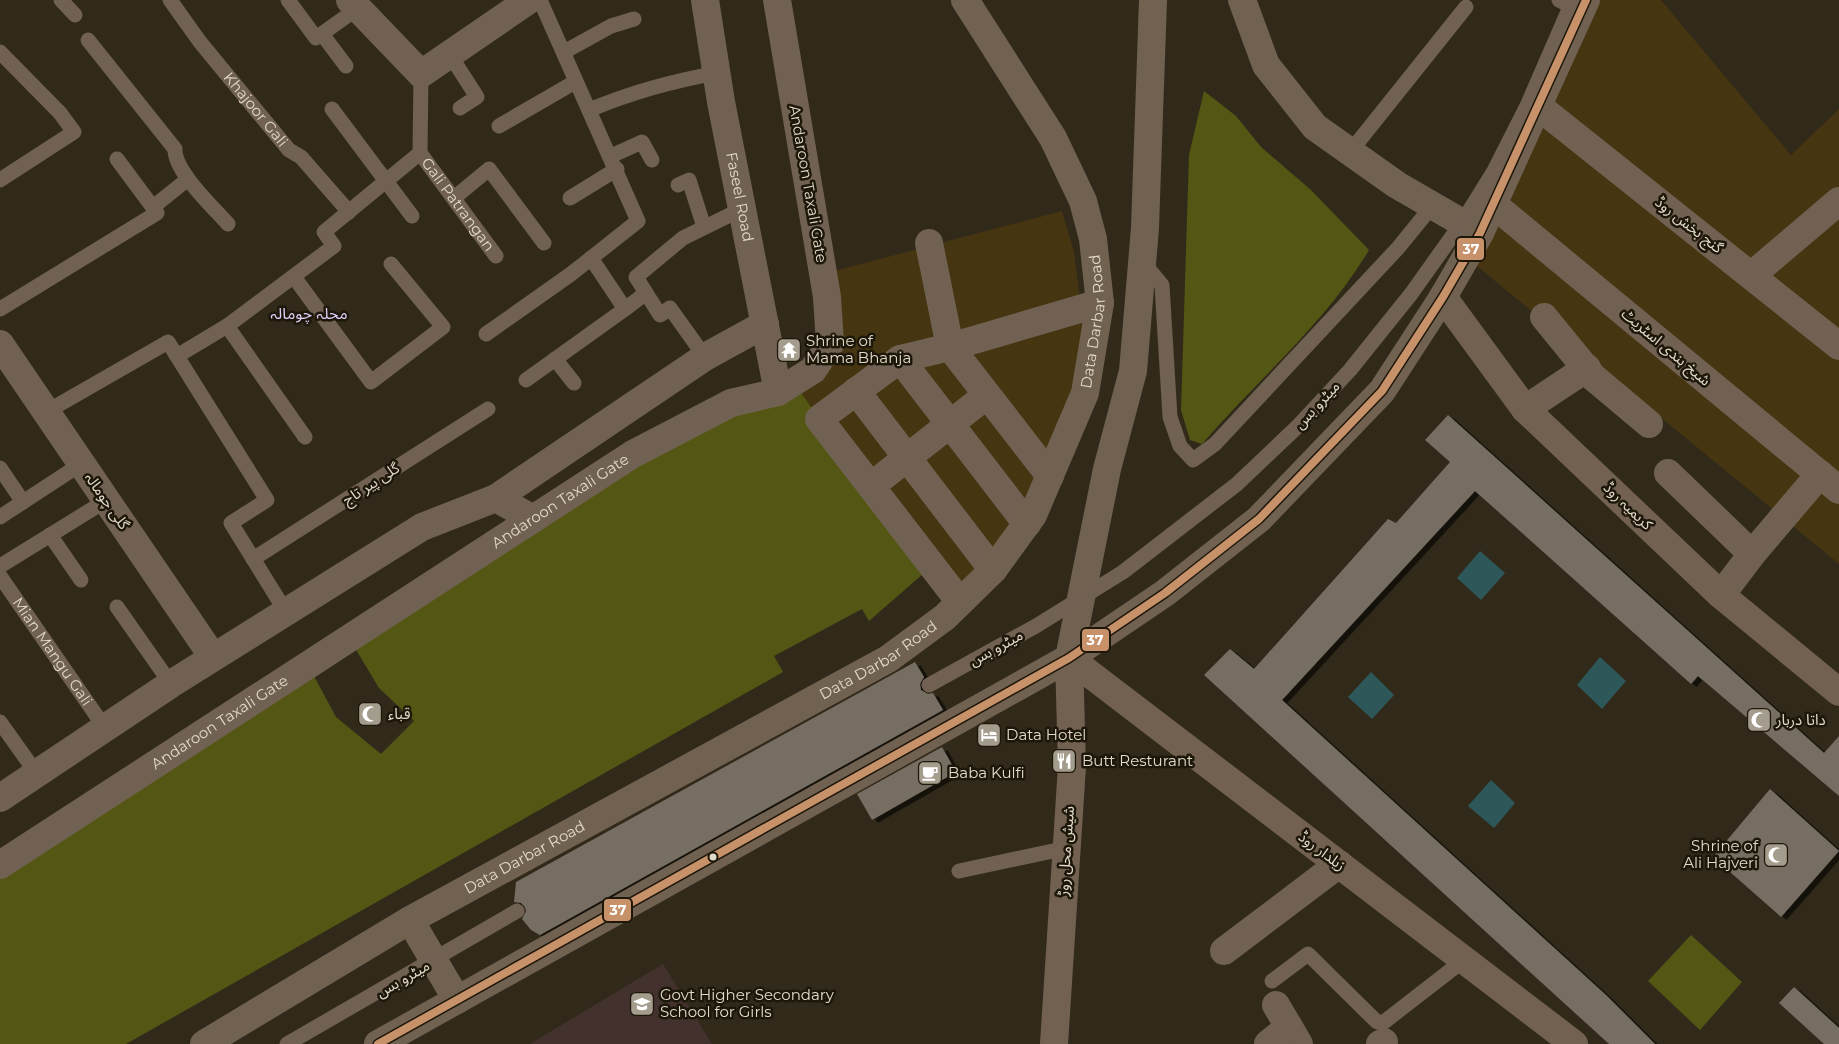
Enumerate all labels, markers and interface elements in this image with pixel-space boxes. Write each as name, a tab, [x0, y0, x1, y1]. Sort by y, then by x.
street label: Khajoor Gali	[220, 68, 292, 150]
street label: Andaroon Taxali Gate	[785, 104, 832, 264]
street label: Faseel Road	[722, 150, 758, 243]
street label: Gali Patrangan	[418, 154, 499, 255]
street label: گنج بخش روڈ	[1650, 192, 1728, 260]
line badge: 37	[1456, 237, 1485, 261]
text: 37	[1462, 240, 1480, 258]
street label: Data Darbar Road	[1076, 254, 1109, 390]
district label: محلہ چومالہ	[270, 304, 348, 324]
street label: شیخ ہندی اسٹریٹ	[1616, 304, 1715, 392]
place label: Shrine of Mama Bhanja	[806, 331, 911, 367]
temple icon: Shrine of Mama Bhanja	[776, 337, 802, 363]
street label: میٹرو بس	[1290, 377, 1344, 433]
street label: Andaroon Taxali Gate	[488, 449, 632, 552]
street label: گلی پیر تاج	[339, 458, 405, 512]
street label: گلی چومالہ	[80, 469, 134, 534]
street label: کریمیہ روڈ	[1600, 478, 1657, 534]
street label: Mian Mangu Gali	[9, 594, 97, 709]
street label: Data Darbar Road	[816, 616, 940, 704]
street label: میٹرو بس	[965, 625, 1026, 670]
line badge: 37	[1081, 628, 1110, 652]
text: 37	[1086, 631, 1104, 649]
street label: Andaroon Taxali Gate	[147, 670, 292, 773]
mosque icon: قباء	[357, 701, 383, 727]
place label: قباء	[388, 704, 411, 723]
mosque icon: داتا دربار	[1746, 707, 1772, 733]
place label: داتا دربار	[1775, 710, 1826, 729]
hotel icon: Data Hotel	[976, 722, 1002, 748]
place label: Data Hotel	[1006, 725, 1086, 744]
restaurant icon: Butt Resturant	[1051, 748, 1077, 774]
place label: Butt Resturant	[1082, 751, 1193, 770]
cafe icon: Baba Kulfi	[917, 760, 943, 786]
place label: Baba Kulfi	[948, 763, 1025, 782]
street label: شیش محل روڑ	[1053, 805, 1078, 898]
street label: Data Darbar Road	[460, 816, 588, 898]
street label: زیلدار روڈ	[1295, 827, 1350, 875]
place label: Shrine of Ali Hajveri	[1683, 836, 1759, 872]
mosque icon: Shrine of Ali Hajveri	[1763, 842, 1789, 868]
unlabelled marker	[708, 852, 718, 862]
line badge: 37	[603, 898, 632, 922]
text: 37	[609, 901, 627, 919]
street label: میٹرو بس	[373, 956, 433, 1001]
place label: Govt Higher Secondary School for Girls	[660, 985, 835, 1021]
school or university icon: Govt Higher Secondary School for Girls	[629, 991, 655, 1017]

